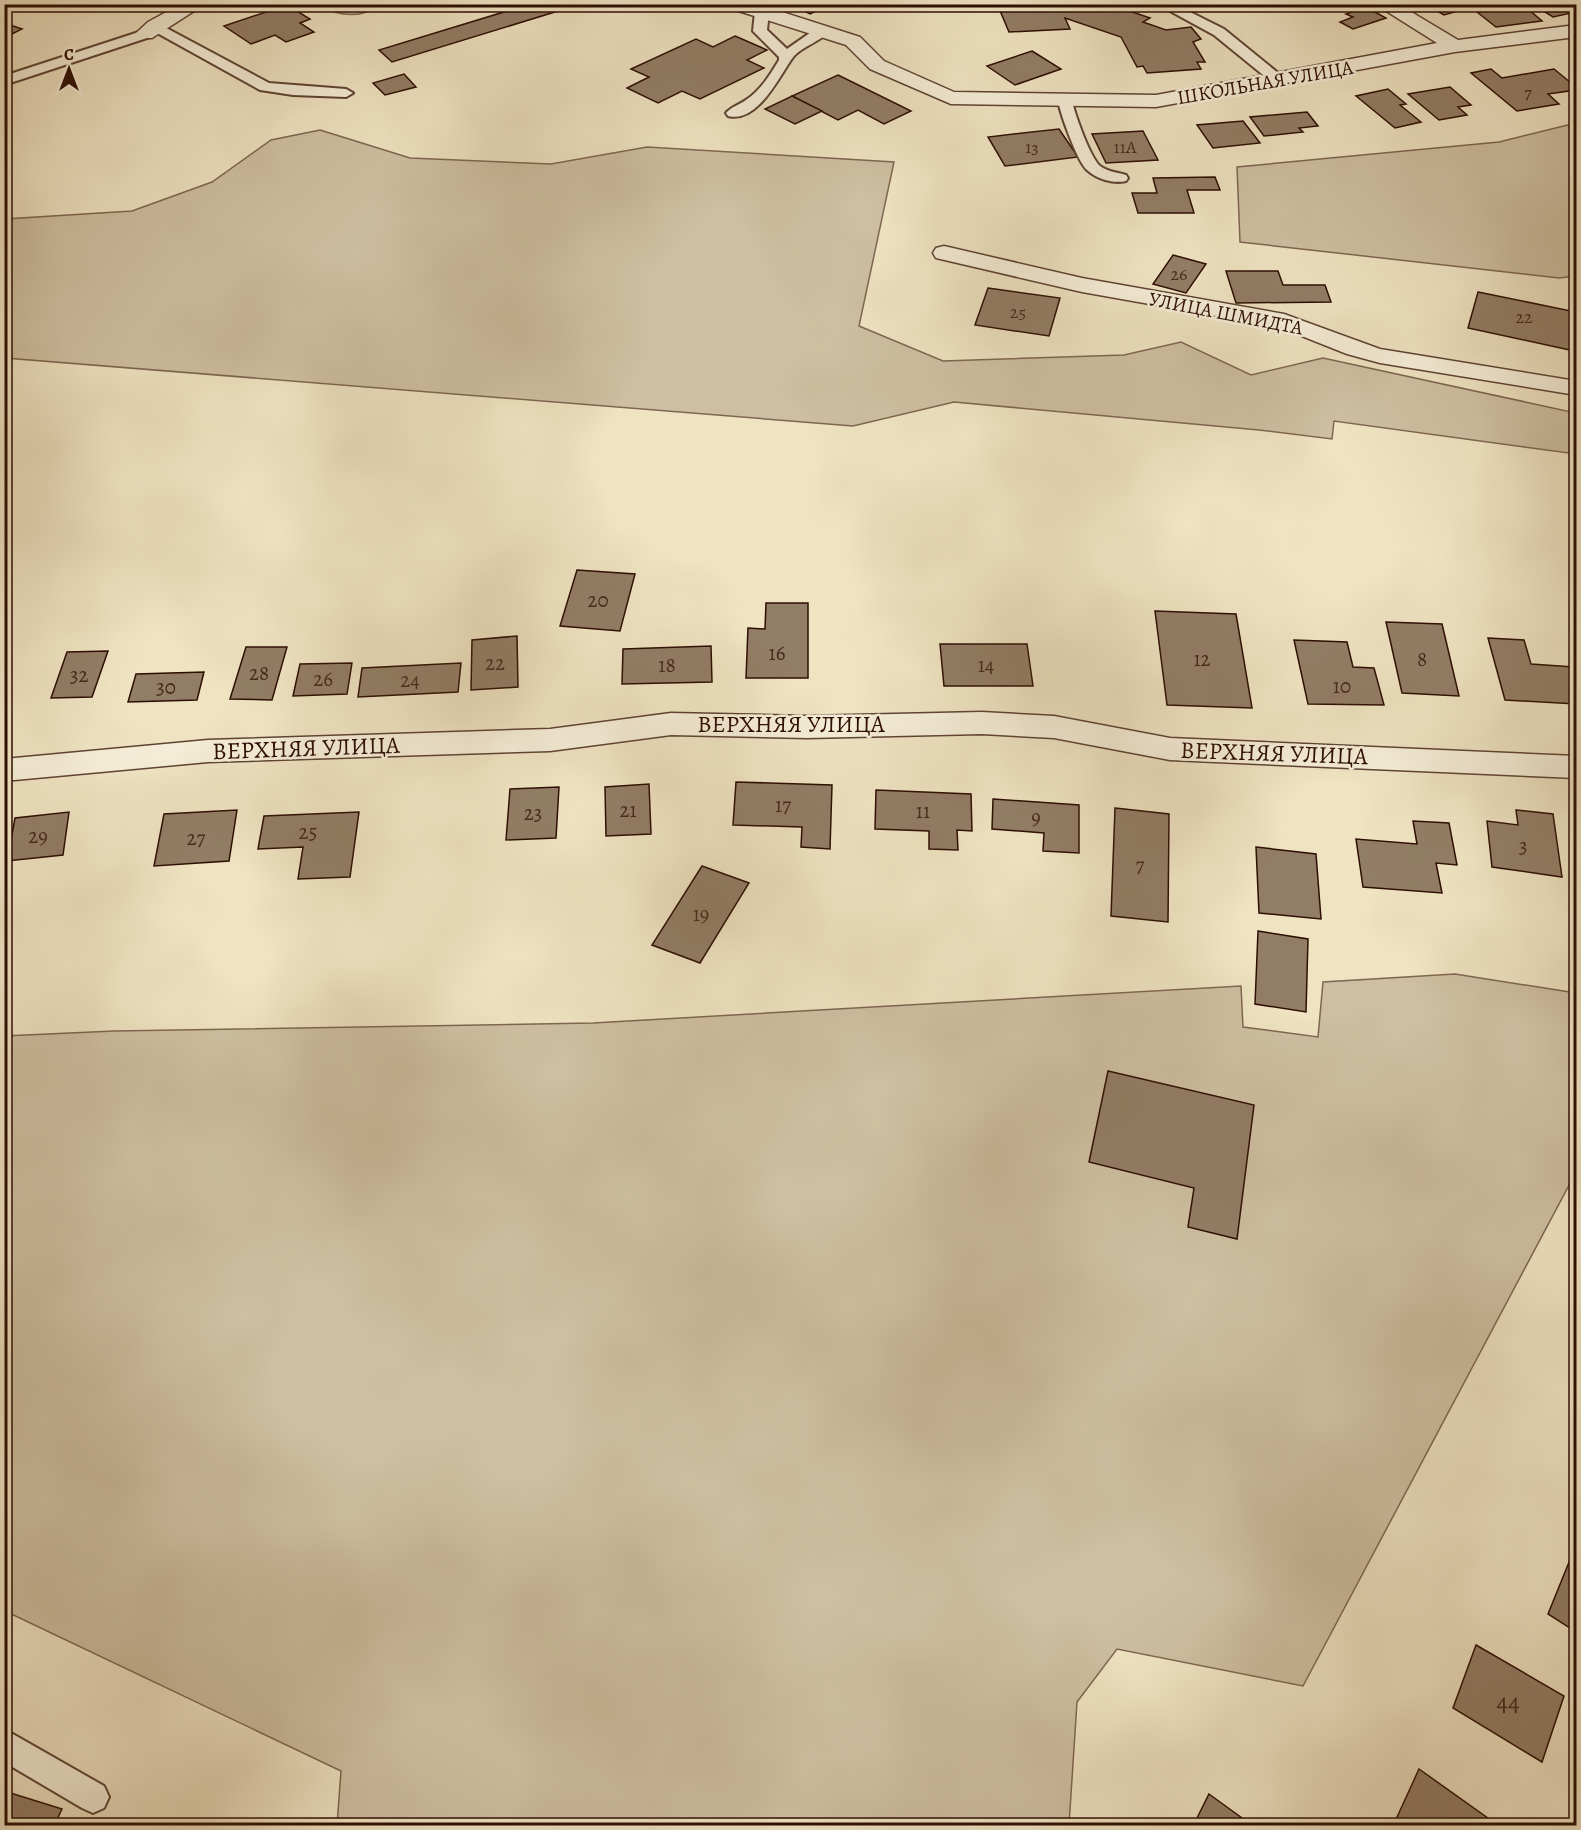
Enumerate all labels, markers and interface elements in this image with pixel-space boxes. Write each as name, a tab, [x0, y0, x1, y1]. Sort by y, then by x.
north arrow	[39, 39, 99, 99]
text: С	[64, 44, 74, 66]
street label: ШКОЛЬНАЯ УЛИЦА	[1175, 54, 1356, 111]
house number: 7	[1524, 80, 1532, 104]
house number: 13	[1025, 135, 1039, 159]
house number: 11А	[1114, 135, 1137, 159]
house number: 26	[1171, 262, 1187, 286]
street label: УЛИЦА ШМИДТА	[1146, 285, 1306, 342]
house number: 25	[1010, 300, 1026, 324]
house number: 22	[1515, 305, 1533, 329]
house number: 20	[587, 586, 609, 614]
house number: 16	[769, 639, 786, 667]
house number: 12	[1193, 645, 1211, 673]
house number: 8	[1417, 645, 1427, 673]
house number: 22	[485, 649, 505, 677]
house number: 18	[658, 651, 676, 679]
house number: 14	[978, 651, 994, 679]
house number: 28	[249, 659, 269, 687]
house number: 32	[70, 661, 88, 689]
house number: 26	[313, 665, 333, 693]
house number: 24	[400, 666, 420, 694]
house number: 10	[1333, 672, 1351, 700]
house number: 30	[156, 673, 176, 701]
street label: ВЕРХНЯЯ УЛИЦА	[697, 708, 886, 740]
street label: ВЕРХНЯЯ УЛИЦА	[212, 729, 401, 767]
street label: ВЕРХНЯЯ УЛИЦА	[1180, 734, 1369, 772]
house number: 17	[775, 791, 791, 819]
house number: 21	[619, 796, 637, 824]
house number: 11	[916, 797, 930, 825]
house number: 23	[524, 799, 542, 827]
house number: 9	[1031, 803, 1041, 831]
house number: 25	[298, 818, 318, 846]
house number: 29	[28, 822, 48, 850]
house number: 27	[187, 824, 206, 852]
house number: 3	[1519, 832, 1527, 860]
house number: 7	[1136, 851, 1145, 879]
house number: 19	[693, 900, 709, 928]
house number: 44	[1496, 1685, 1520, 1720]

